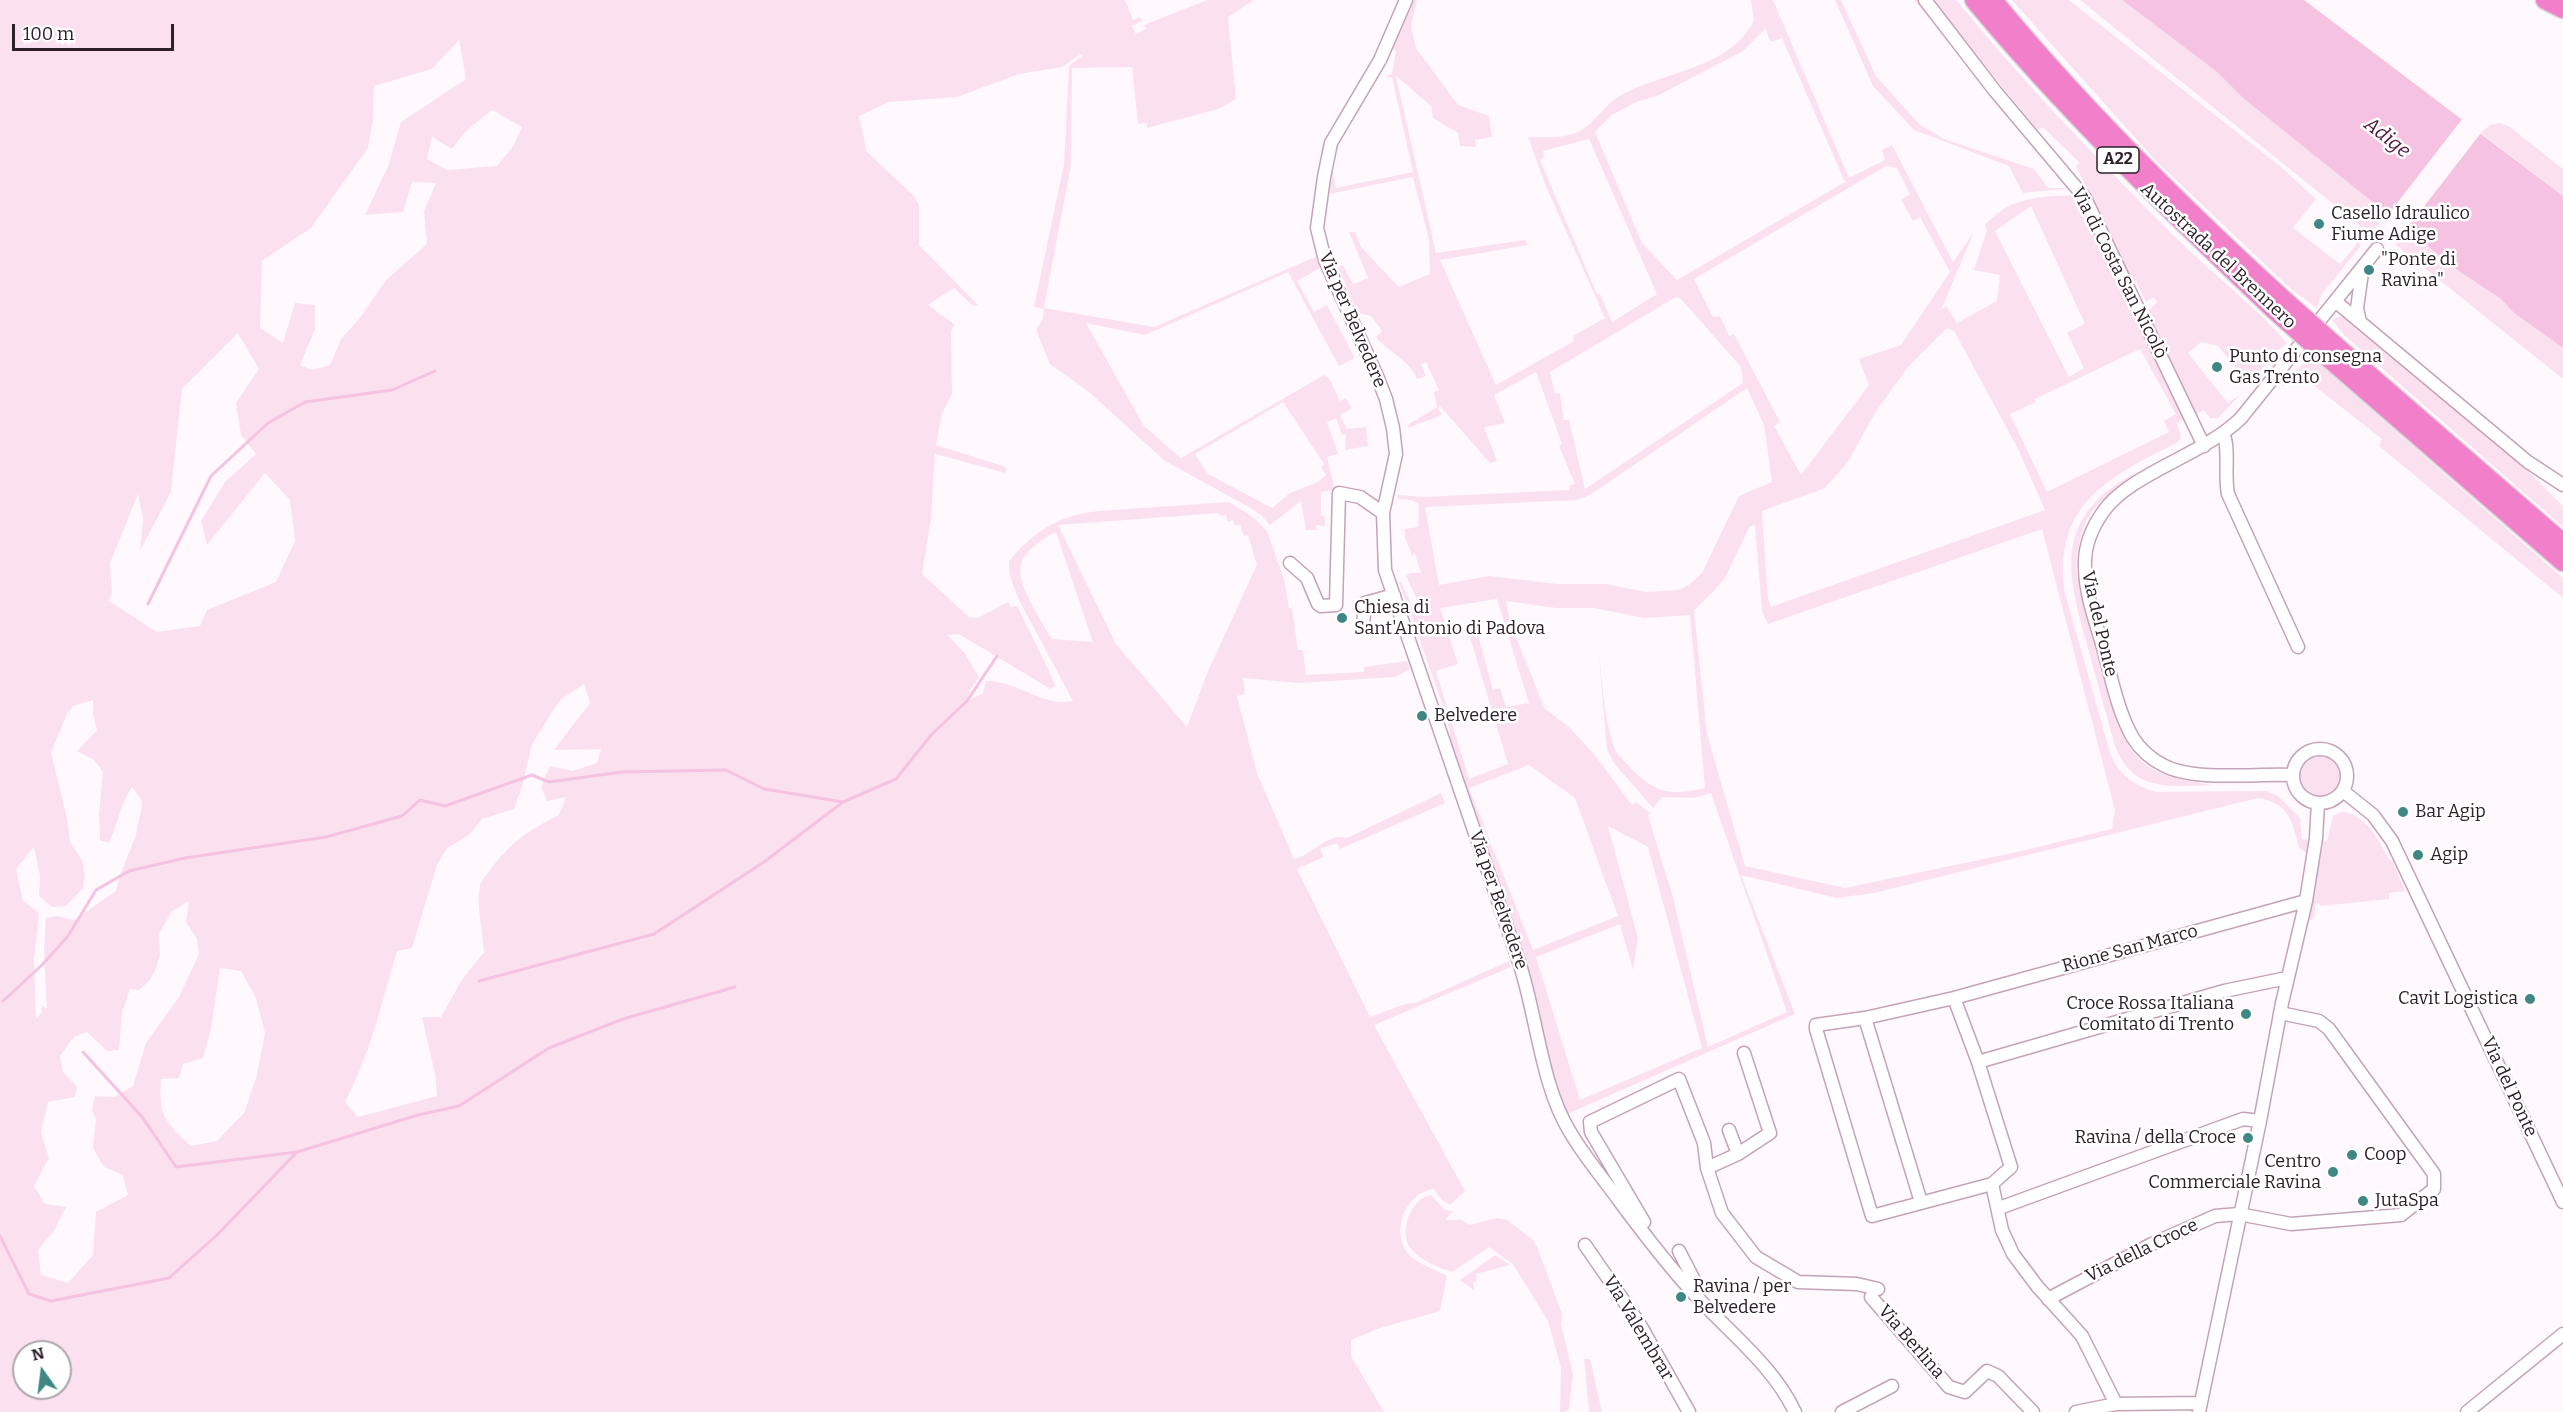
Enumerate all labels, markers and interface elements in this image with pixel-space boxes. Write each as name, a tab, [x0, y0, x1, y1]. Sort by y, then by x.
scale bar	[15, 12, 177, 50]
text: 100 m	[23, 23, 74, 45]
water label: Adige	[2359, 113, 2415, 163]
road number: A22	[2097, 147, 2139, 173]
street label: Autostrada del Brennero	[2136, 178, 2300, 334]
street label: Via di Costa San Nicolò	[2066, 184, 2172, 362]
place label: Casello Idraulico Fiume Adige	[2331, 203, 2470, 246]
marker: Casello Idraulico Fiume Adige	[2312, 217, 2326, 231]
street label: Via per Belvedere	[1314, 249, 1390, 391]
place label: "Ponte di Ravina"	[2381, 249, 2456, 292]
marker: "Ponte di Ravina"	[2362, 263, 2376, 277]
place label: Punto di consegna Gas Trento	[2229, 346, 2382, 388]
marker: Punto di consegna Gas Trento	[2210, 360, 2224, 374]
street label: Via del Ponte	[2076, 569, 2122, 679]
place label: Chiesa di Sant'Antonio di Padova	[1354, 597, 1545, 640]
marker: Chiesa di Sant'Antonio di Padova	[1335, 611, 1349, 625]
place label: Belvedere	[1434, 705, 1517, 727]
marker: Belvedere	[1415, 709, 1429, 723]
place label: Bar Agip	[2415, 801, 2486, 823]
marker: Bar Agip	[2396, 805, 2410, 819]
street label: Via per Belvedere	[1464, 828, 1532, 972]
place label: Agip	[2430, 844, 2468, 866]
marker: Agip	[2411, 848, 2425, 862]
street label: Rione San Marco	[2060, 920, 2200, 978]
place label: Cavit Logistica	[2398, 988, 2518, 1010]
marker: Cavit Logistica	[2523, 992, 2537, 1006]
place label: Croce Rossa Italiana Comitato di Trento	[2066, 993, 2234, 1036]
marker: Croce Rossa Italiana Comitato di Trento	[2239, 1007, 2253, 1021]
street label: Via del Ponte	[2476, 1034, 2542, 1140]
place label: Ravina / della Croce	[2074, 1127, 2236, 1149]
marker: Ravina / della Croce	[2241, 1131, 2255, 1145]
place label: Coop	[2364, 1144, 2407, 1166]
marker: Coop	[2345, 1148, 2359, 1162]
place label: Centro Commerciale Ravina	[2148, 1151, 2321, 1194]
marker: Centro Commerciale Ravina	[2326, 1165, 2340, 1179]
place label: JutaSpa	[2375, 1190, 2439, 1212]
marker: JutaSpa	[2356, 1194, 2370, 1208]
street label: Via della Croce	[2082, 1215, 2202, 1287]
street label: Via Valembrar	[1598, 1272, 1678, 1384]
place label: Ravina / per Belvedere	[1693, 1276, 1791, 1318]
marker: Ravina / per Belvedere	[1674, 1290, 1688, 1304]
street label: Via Berlina	[1873, 1301, 1949, 1383]
north arrow	[12, 1340, 72, 1400]
text: N	[30, 1343, 46, 1365]

